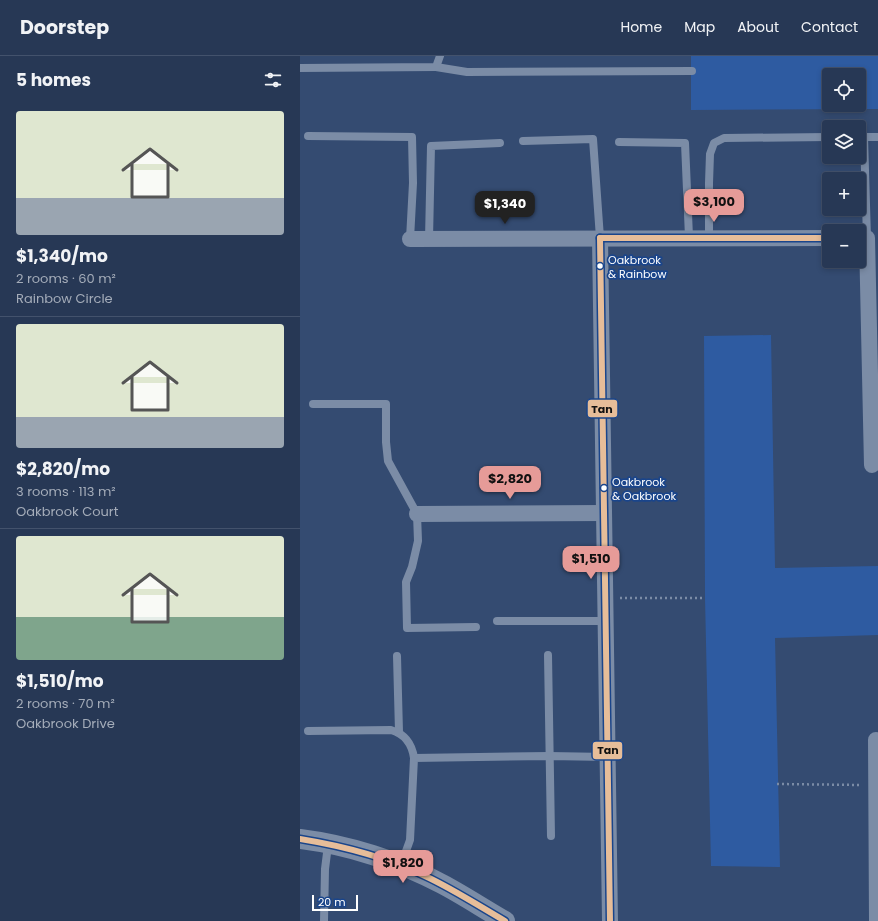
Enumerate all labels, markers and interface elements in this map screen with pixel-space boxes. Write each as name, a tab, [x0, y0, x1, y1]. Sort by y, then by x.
text: Doorstep	[20, 14, 109, 41]
text: Home	[620, 17, 662, 37]
text: Map	[684, 17, 715, 37]
text: About	[737, 17, 779, 37]
text: Contact	[801, 17, 858, 37]
text: 5 homes	[16, 68, 91, 92]
map controls	[822, 68, 866, 268]
button: locate	[822, 68, 866, 112]
icon: filters	[262, 69, 284, 91]
button: layers	[822, 120, 866, 164]
icon: home	[114, 137, 186, 209]
button: +	[822, 172, 866, 216]
pin: $3,100	[681, 189, 747, 223]
pin: $1,340	[472, 191, 538, 225]
text: $3,100	[693, 192, 735, 211]
text: $1,340	[484, 194, 526, 213]
button: −	[822, 224, 866, 268]
text: $1,340/mo	[16, 244, 108, 268]
place label: Oakbrook & Rainbow	[608, 252, 666, 282]
marker: Oakbrook & Rainbow	[595, 261, 605, 271]
text: 2 rooms · 60 m²	[16, 269, 116, 288]
text: Rainbow Circle	[16, 289, 113, 308]
icon: home	[114, 350, 186, 422]
line badge: Tan	[587, 399, 618, 418]
text: Tan	[591, 401, 613, 417]
text: $2,820/mo	[16, 457, 110, 481]
pin: $2,820	[477, 466, 543, 500]
text: $2,820	[488, 469, 532, 488]
place label: Oakbrook & Oakbrook	[612, 474, 676, 504]
text: 3 rooms · 113 m²	[16, 482, 116, 501]
marker: Oakbrook & Oakbrook	[599, 483, 609, 493]
text: Oakbrook Court	[16, 502, 118, 521]
pin: $1,510	[558, 546, 624, 580]
text: $1,510	[572, 549, 611, 568]
icon: home	[114, 562, 186, 634]
text: $1,510/mo	[16, 669, 104, 693]
text: 2 rooms · 70 m²	[16, 694, 115, 713]
text: Oakbrook Drive	[16, 714, 115, 733]
line badge: Tan	[592, 741, 623, 760]
text: Tan	[597, 742, 619, 758]
pin: $1,820	[370, 850, 436, 884]
text: $1,820	[382, 853, 424, 872]
scale bar	[312, 893, 358, 912]
text: 20 m	[318, 894, 346, 910]

